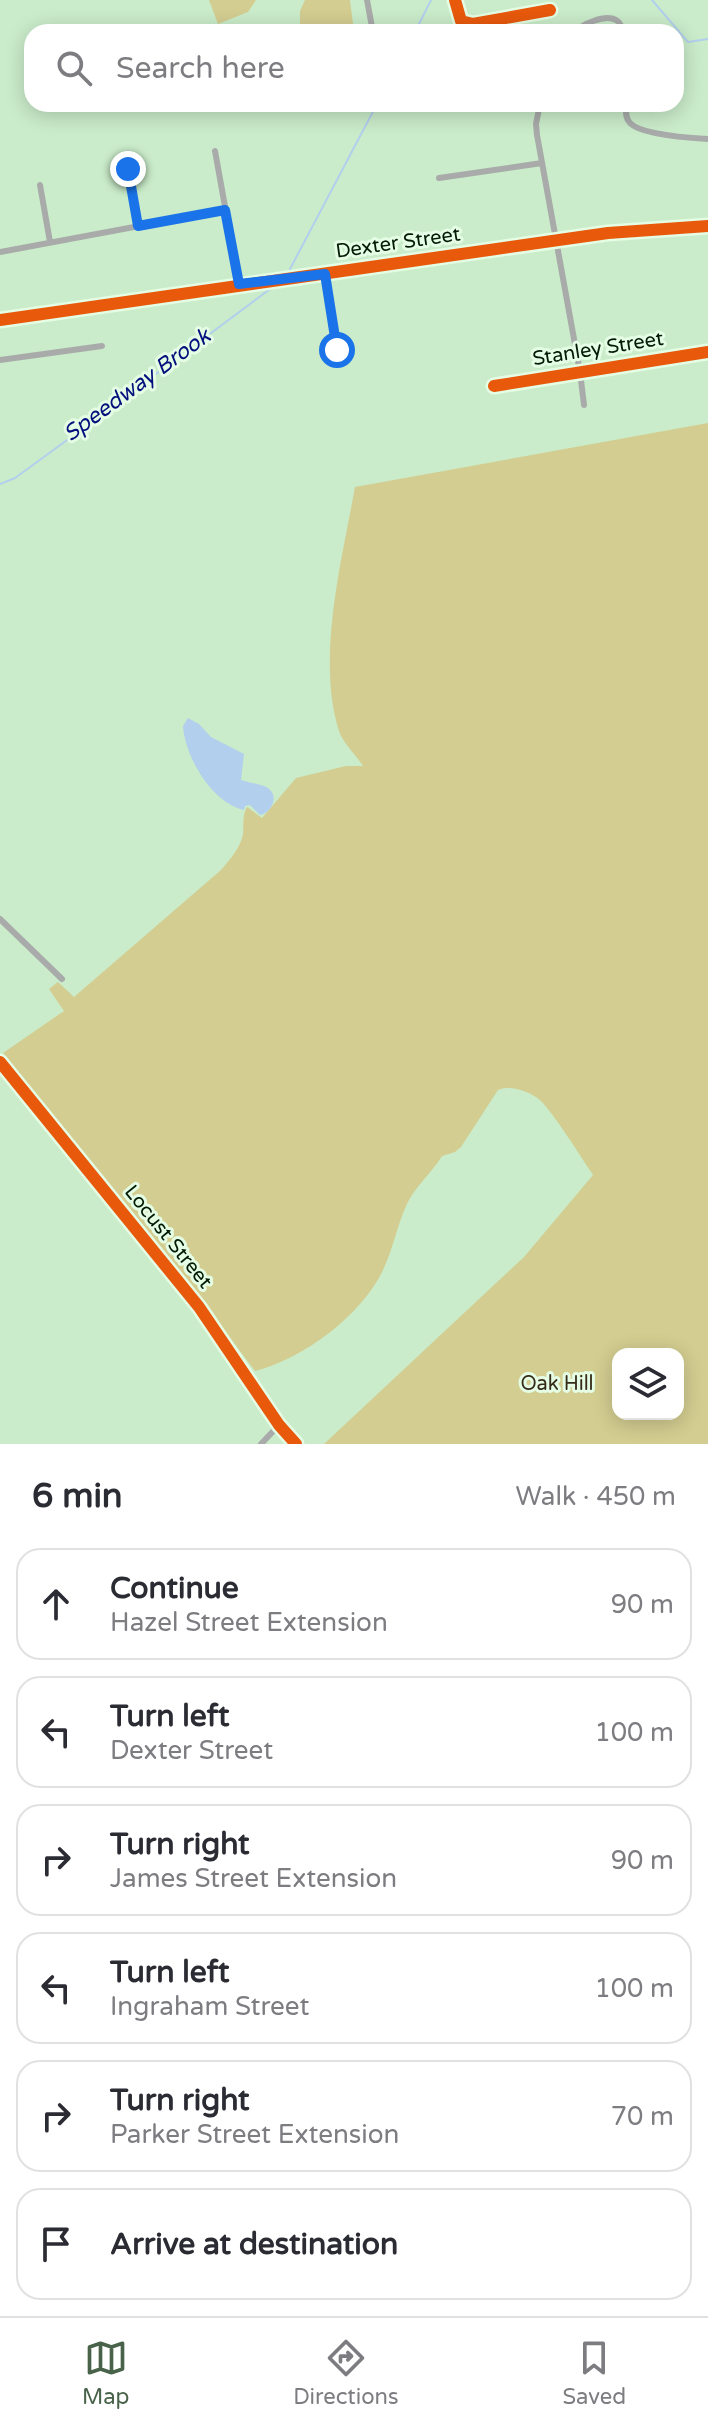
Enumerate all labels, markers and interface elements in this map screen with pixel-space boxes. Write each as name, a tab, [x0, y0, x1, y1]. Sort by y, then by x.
search box	[24, 24, 684, 112]
icon: search	[52, 46, 96, 90]
text: Search here	[116, 50, 285, 87]
route end	[110, 151, 146, 187]
street label: Dexter Street	[334, 222, 462, 264]
water label: Speedway Brook	[59, 322, 217, 447]
street label: Stanley Street	[531, 327, 666, 371]
route start	[319, 332, 355, 368]
street label: Locust Street	[119, 1180, 217, 1294]
map controls	[612, 1348, 684, 1420]
button: layers	[612, 1348, 684, 1420]
park label: Oak Hill	[520, 1372, 594, 1396]
text: 6 min	[32, 1476, 123, 1517]
text: Walk · 450 m	[516, 1481, 676, 1512]
text: Continue	[110, 1570, 239, 1607]
icon: ahead	[34, 1582, 78, 1626]
text: 90 m	[611, 1589, 674, 1620]
text: Hazel Street Extension	[110, 1607, 388, 1638]
text: Turn left	[110, 1698, 229, 1735]
icon: left	[34, 1710, 78, 1754]
text: 100 m	[594, 1717, 674, 1748]
text: Dexter Street	[110, 1735, 273, 1766]
text: Turn right	[110, 1826, 250, 1863]
icon: right	[34, 1838, 78, 1882]
text: 90 m	[611, 1845, 674, 1876]
text: James Street Extension	[110, 1863, 397, 1894]
text: Turn left	[110, 1954, 229, 1991]
icon: left	[34, 1966, 78, 2010]
text: 100 m	[594, 1973, 674, 2004]
text: Ingraham Street	[110, 1991, 309, 2022]
text: Turn right	[110, 2082, 250, 2119]
icon: right	[34, 2094, 78, 2138]
text: 70 m	[611, 2101, 674, 2132]
text: Parker Street Extension	[110, 2119, 399, 2150]
icon: arrive	[34, 2222, 78, 2266]
text: Arrive at destination	[110, 2226, 398, 2263]
tab: Map	[82, 2336, 129, 2410]
tab: Directions	[293, 2336, 399, 2410]
tab: Saved	[562, 2336, 626, 2410]

